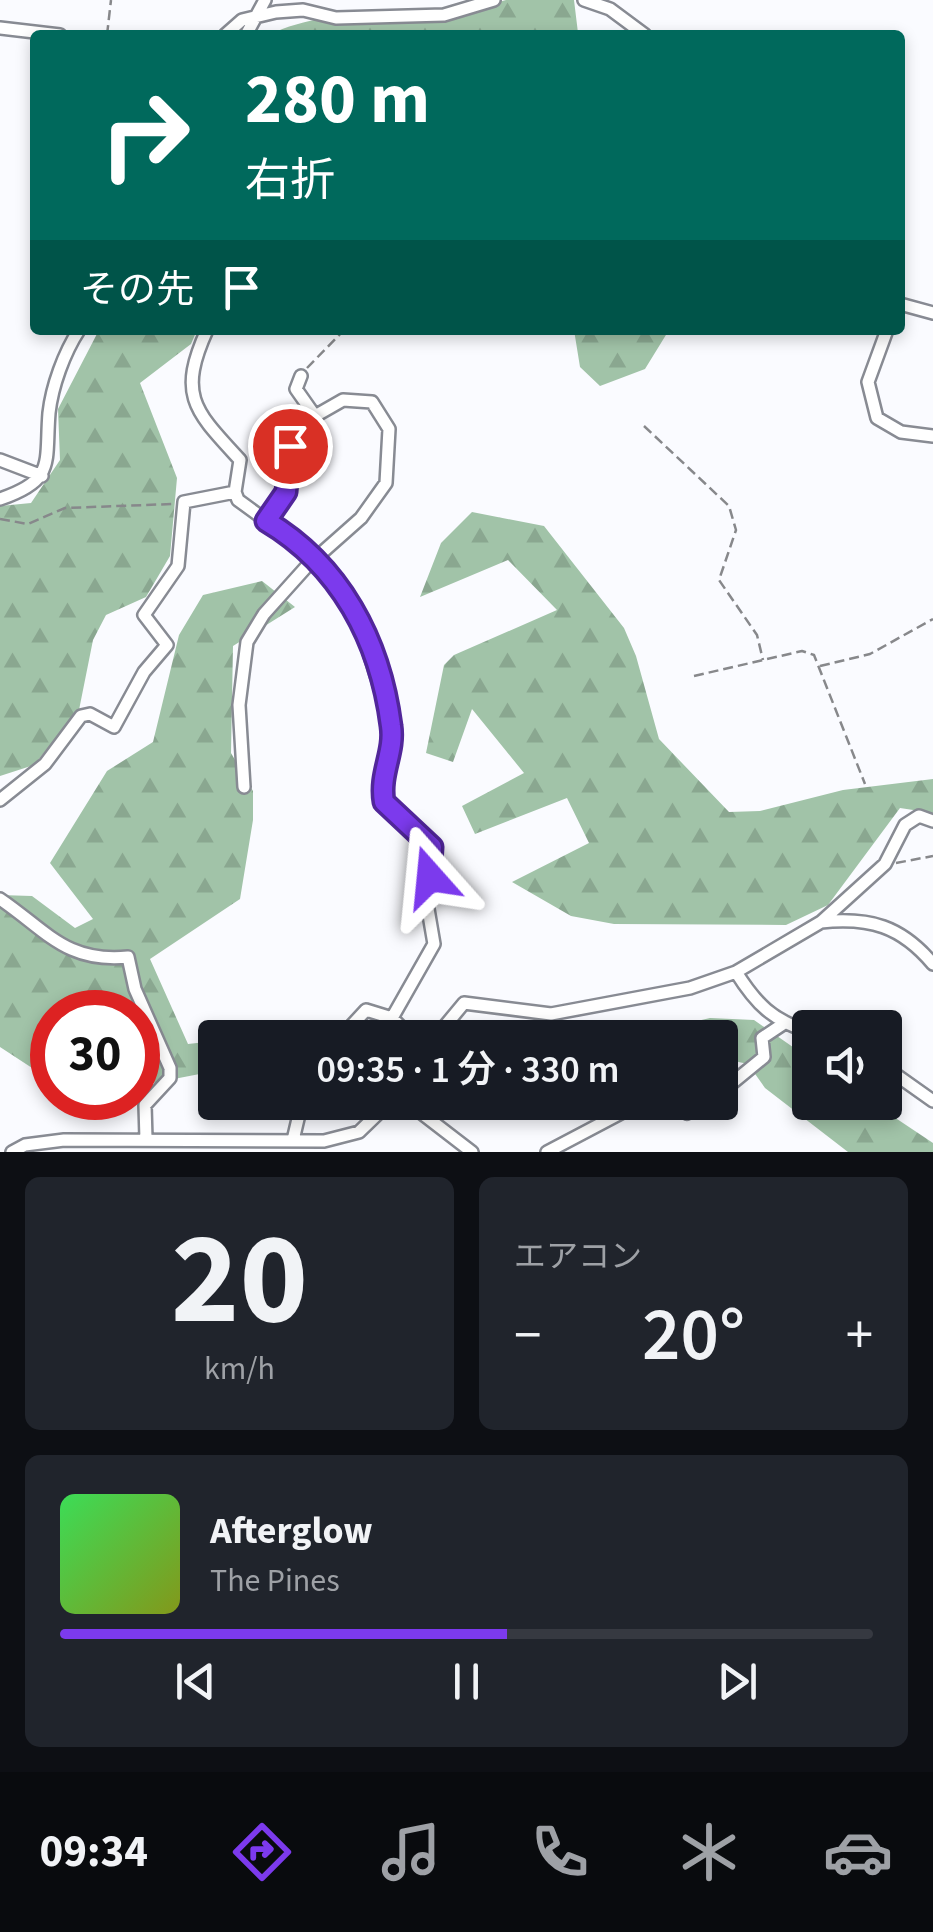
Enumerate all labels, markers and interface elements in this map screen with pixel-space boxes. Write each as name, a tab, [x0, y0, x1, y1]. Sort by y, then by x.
text: 280 m	[245, 50, 430, 150]
icon: right	[80, 70, 210, 200]
text: 右折	[245, 149, 335, 213]
icon: arrive	[214, 260, 269, 315]
text: その先	[80, 263, 194, 317]
pin	[248, 404, 333, 489]
icon: arrive	[263, 419, 318, 474]
position arrow	[378, 825, 482, 929]
speed limit sign: 30	[30, 990, 160, 1120]
map controls	[792, 1010, 902, 1120]
button: sound	[792, 1010, 902, 1120]
text: 09:35 · 1 分 · 330 m	[317, 1043, 619, 1097]
text: 20	[171, 1188, 308, 1373]
text: エアコン	[514, 1234, 642, 1280]
text: 20°	[642, 1282, 745, 1389]
text: −	[514, 1297, 541, 1375]
text: +	[846, 1297, 873, 1375]
text: km/h	[204, 1346, 275, 1392]
text: Afterglow	[210, 1504, 373, 1558]
text: The Pines	[210, 1558, 340, 1604]
icon: previous	[168, 1654, 223, 1709]
icon: pause	[439, 1654, 494, 1709]
icon: next	[710, 1654, 765, 1709]
icon: directions	[227, 1817, 297, 1887]
icon: music	[376, 1817, 446, 1887]
icon: phone	[525, 1817, 595, 1887]
icon: climate	[674, 1817, 744, 1887]
icon: car	[823, 1817, 893, 1887]
text: 09:34	[40, 1820, 148, 1884]

